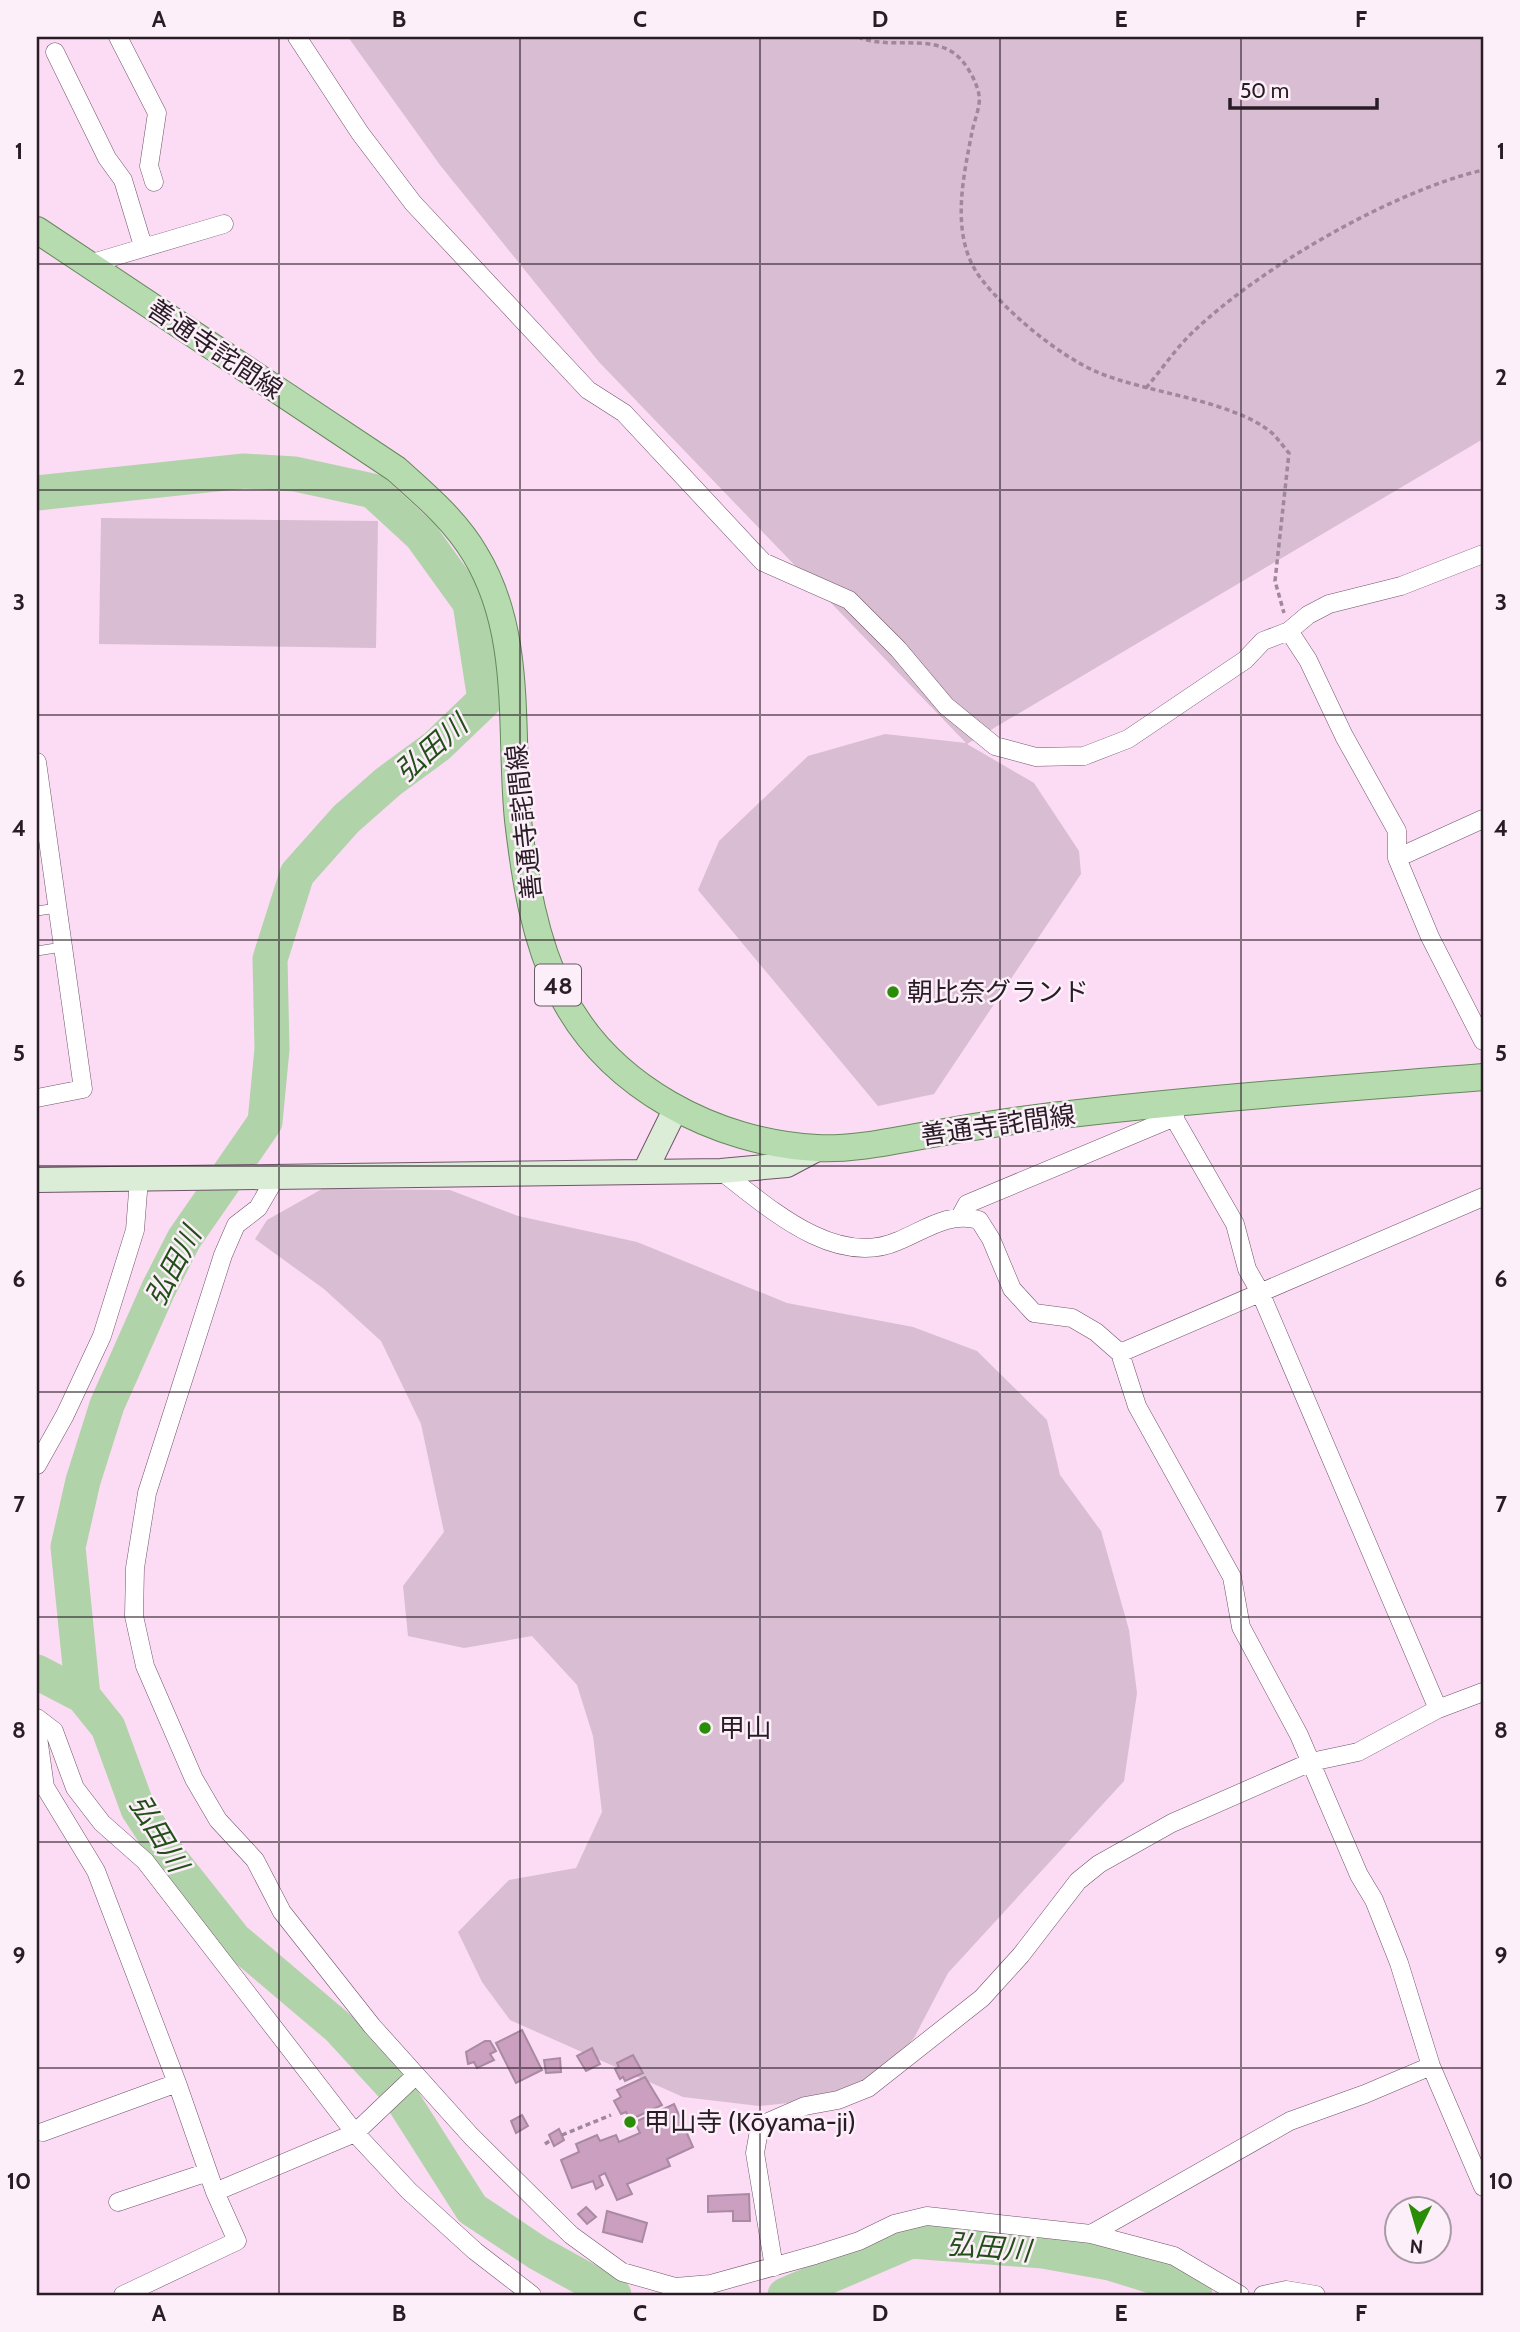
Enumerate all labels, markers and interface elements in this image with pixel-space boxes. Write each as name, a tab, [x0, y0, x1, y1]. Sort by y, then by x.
text: A	[152, 5, 167, 33]
text: B	[392, 5, 406, 33]
text: C	[633, 5, 647, 33]
text: D	[872, 5, 888, 33]
text: E	[1114, 5, 1128, 33]
text: F	[1355, 5, 1367, 33]
scale bar	[1230, 66, 1376, 110]
text: 50 m	[1240, 78, 1289, 103]
text: 1	[15, 137, 23, 165]
text: 1	[1497, 137, 1505, 165]
street label: 善通寺詫間線	[141, 292, 289, 406]
text: 2	[13, 363, 25, 391]
text: 2	[1495, 363, 1507, 391]
text: 3	[13, 588, 25, 616]
text: 3	[1495, 588, 1507, 616]
water label: 弘田川	[388, 706, 476, 788]
street label: 善通寺詫間線	[500, 743, 548, 901]
text: 4	[12, 814, 26, 842]
text: 4	[1494, 814, 1508, 842]
road number: 48	[535, 965, 581, 1006]
place label: 朝比奈グランド	[907, 976, 1089, 1008]
marker: 朝比奈グランド	[885, 984, 901, 1000]
text: 5	[13, 1039, 25, 1067]
text: 5	[1495, 1039, 1507, 1067]
street label: 善通寺詫間線	[919, 1098, 1077, 1152]
water label: 弘田川	[138, 1218, 209, 1311]
text: 6	[13, 1265, 25, 1293]
text: 6	[1495, 1265, 1507, 1293]
text: 7	[13, 1490, 25, 1518]
text: 7	[1495, 1490, 1507, 1518]
place label: 甲山	[719, 1712, 771, 1744]
text: 8	[12, 1716, 26, 1744]
text: 8	[1494, 1716, 1508, 1744]
marker: 甲山	[697, 1720, 713, 1736]
water label: 弘田川	[123, 1788, 197, 1880]
text: 9	[13, 1941, 25, 1969]
text: 9	[1495, 1941, 1507, 1969]
place label: 甲山寺 (Kōyama-ji)	[644, 2106, 856, 2138]
marker: 甲山寺 (Kōyama-ji)	[622, 2114, 638, 2130]
text: 10	[7, 2167, 31, 2195]
text: 10	[1489, 2167, 1513, 2195]
north arrow	[1384, 2196, 1454, 2266]
water label: 弘田川	[946, 2226, 1035, 2268]
text: N	[1409, 2234, 1424, 2258]
text: A	[152, 2299, 167, 2327]
text: B	[392, 2299, 406, 2327]
text: C	[633, 2299, 647, 2327]
text: D	[872, 2299, 888, 2327]
text: E	[1114, 2299, 1128, 2327]
text: F	[1355, 2299, 1367, 2327]

